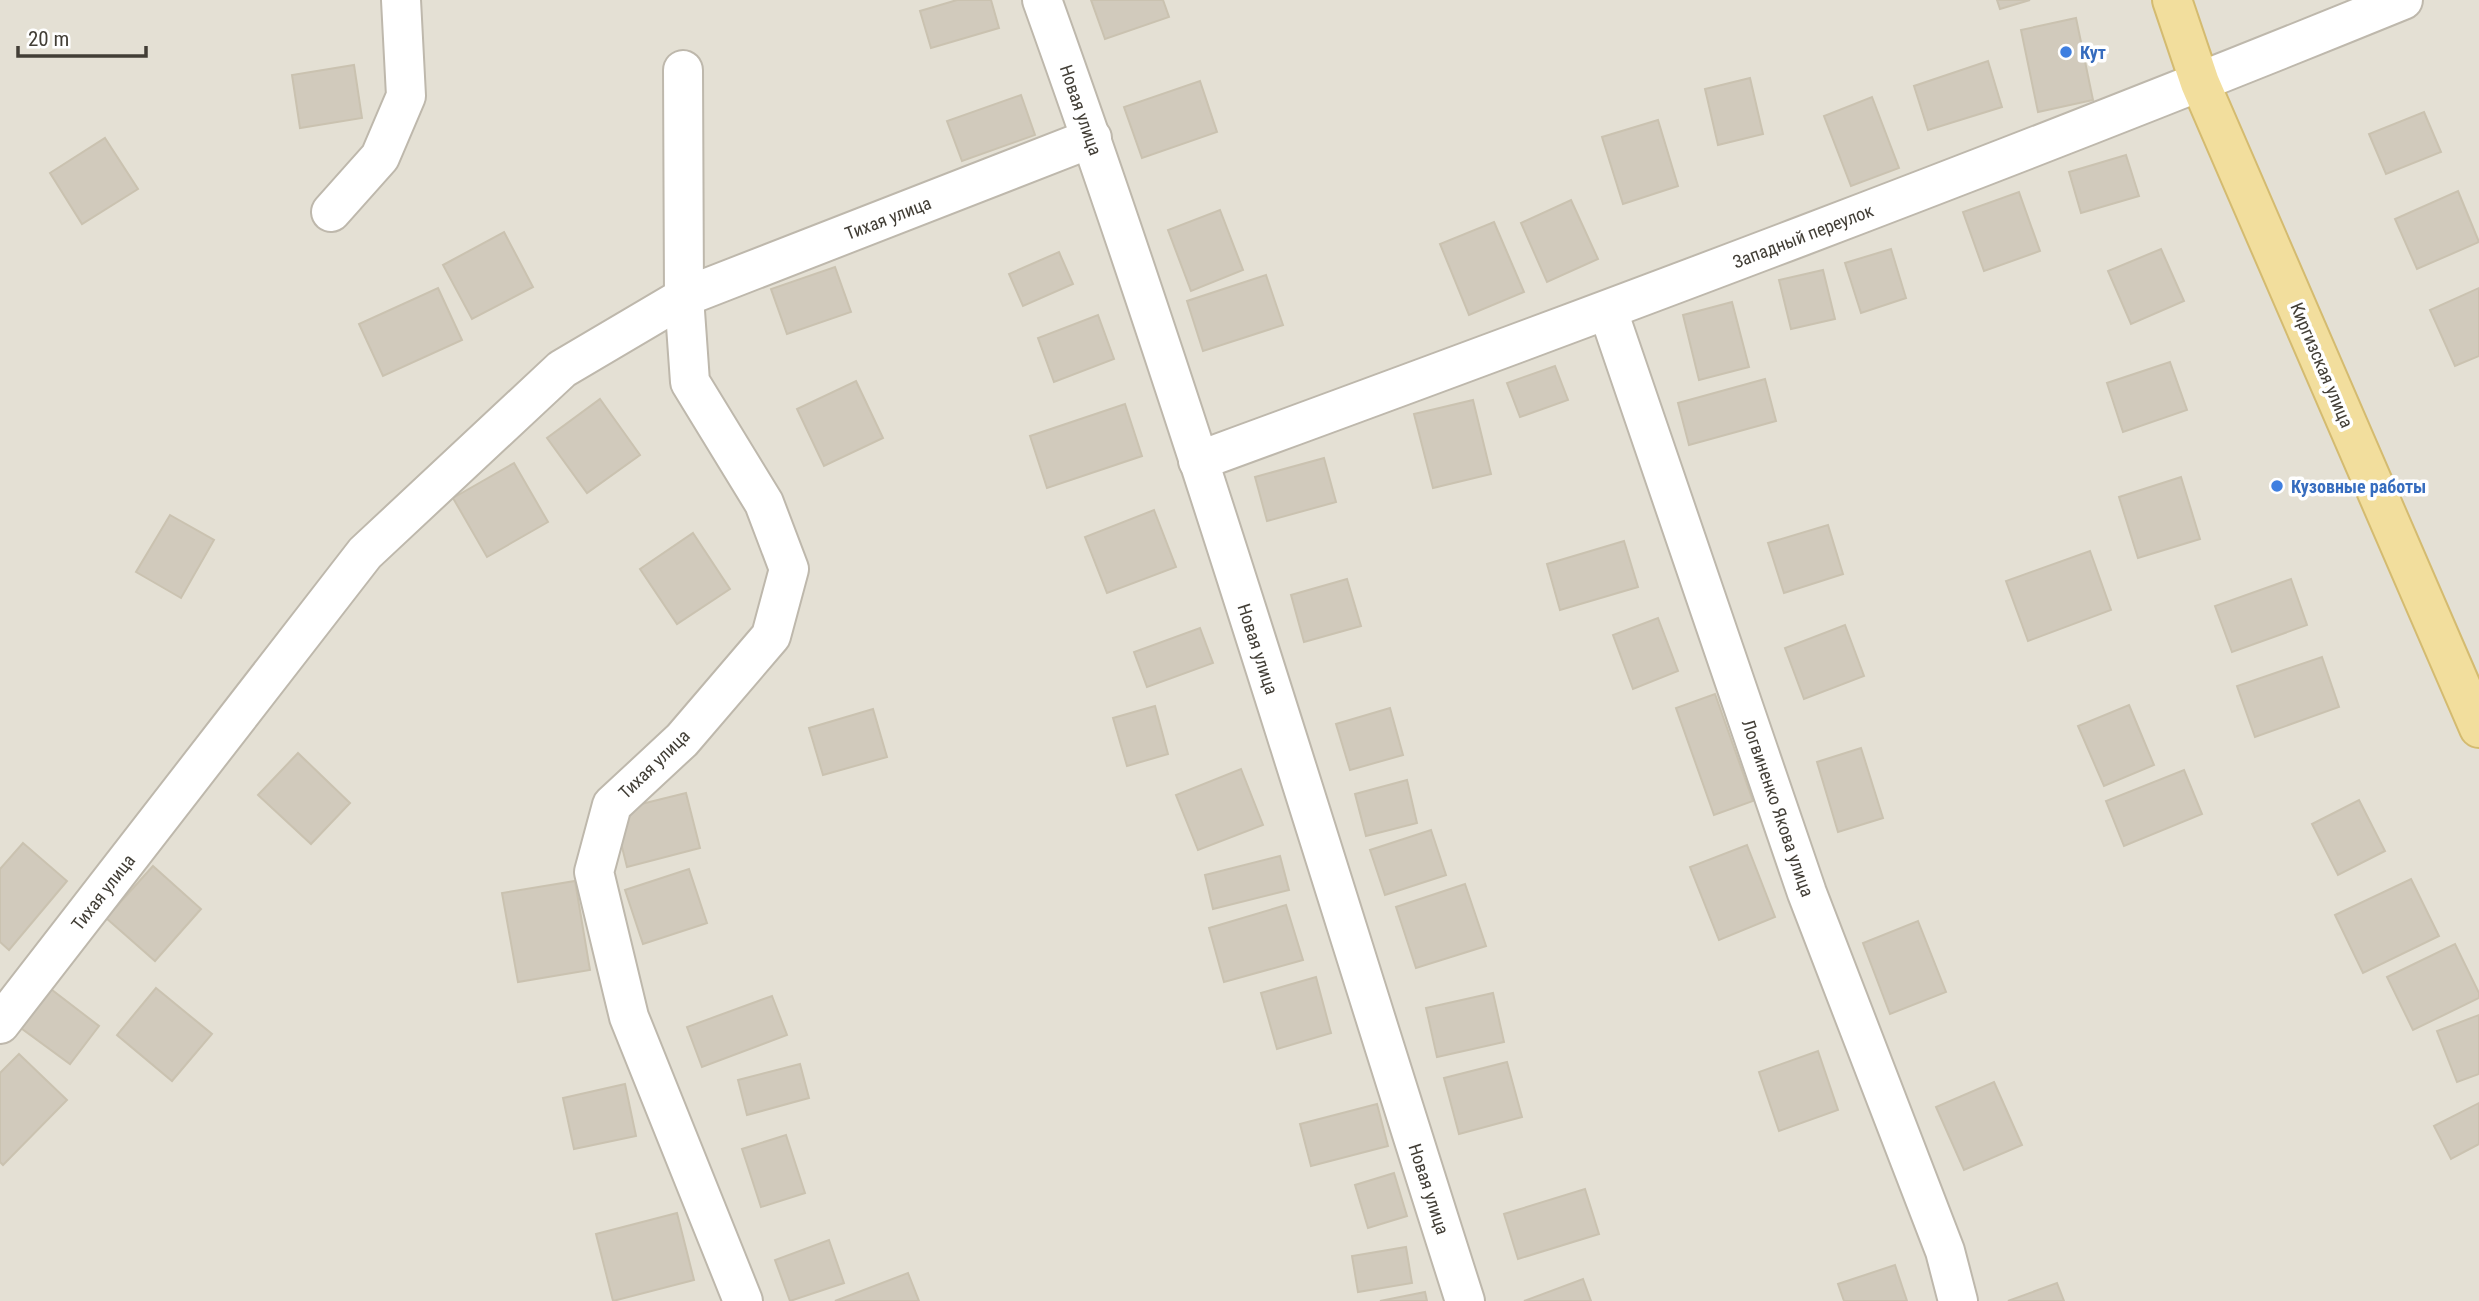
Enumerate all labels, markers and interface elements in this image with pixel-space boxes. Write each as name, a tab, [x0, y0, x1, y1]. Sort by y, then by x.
scale bar	[18, 14, 145, 58]
text: 20 m	[28, 27, 69, 51]
place label: Кут	[2080, 42, 2106, 63]
marker: Кут	[2058, 44, 2074, 60]
street label: Новая улица	[1056, 62, 1106, 158]
street label: Тихая улица	[842, 192, 934, 244]
street label: Западный переулок	[1730, 199, 1877, 272]
street label: Киргизская улица	[2286, 299, 2358, 431]
place label: Кузовные работы	[2291, 476, 2426, 497]
marker: Кузовные работы	[2269, 478, 2285, 494]
street label: Новая улица	[1233, 601, 1283, 697]
street label: Логвиненко Якова улица	[1738, 716, 1818, 900]
street label: Тихая улица	[614, 725, 694, 803]
street label: Тихая улица	[67, 850, 139, 934]
street label: Новая улица	[1404, 1141, 1454, 1237]

